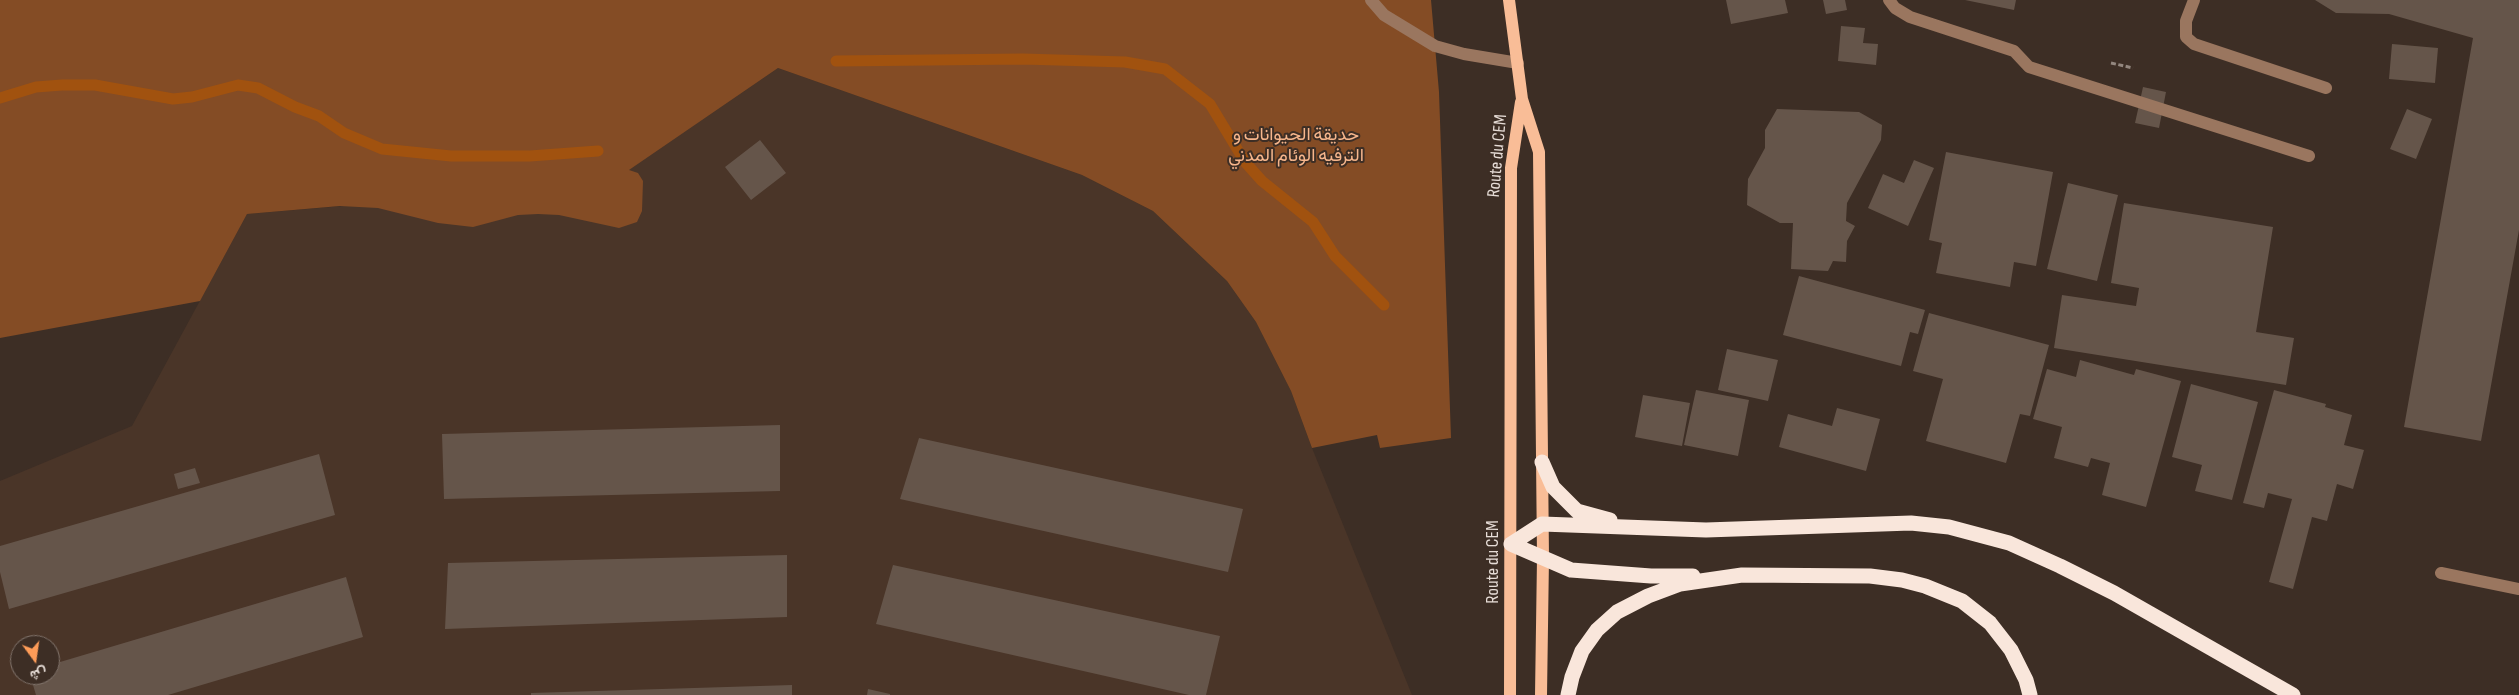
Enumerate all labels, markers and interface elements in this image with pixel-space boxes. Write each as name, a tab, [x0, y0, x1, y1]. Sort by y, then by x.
street label: Route du CEM	[1484, 114, 1512, 198]
park label: حديقة الحيوانات و الترفيه الوئام المدني	[1228, 124, 1364, 166]
street label: Route du CEM	[1482, 520, 1504, 604]
north arrow	[10, 635, 60, 685]
text: ش	[28, 664, 49, 684]

